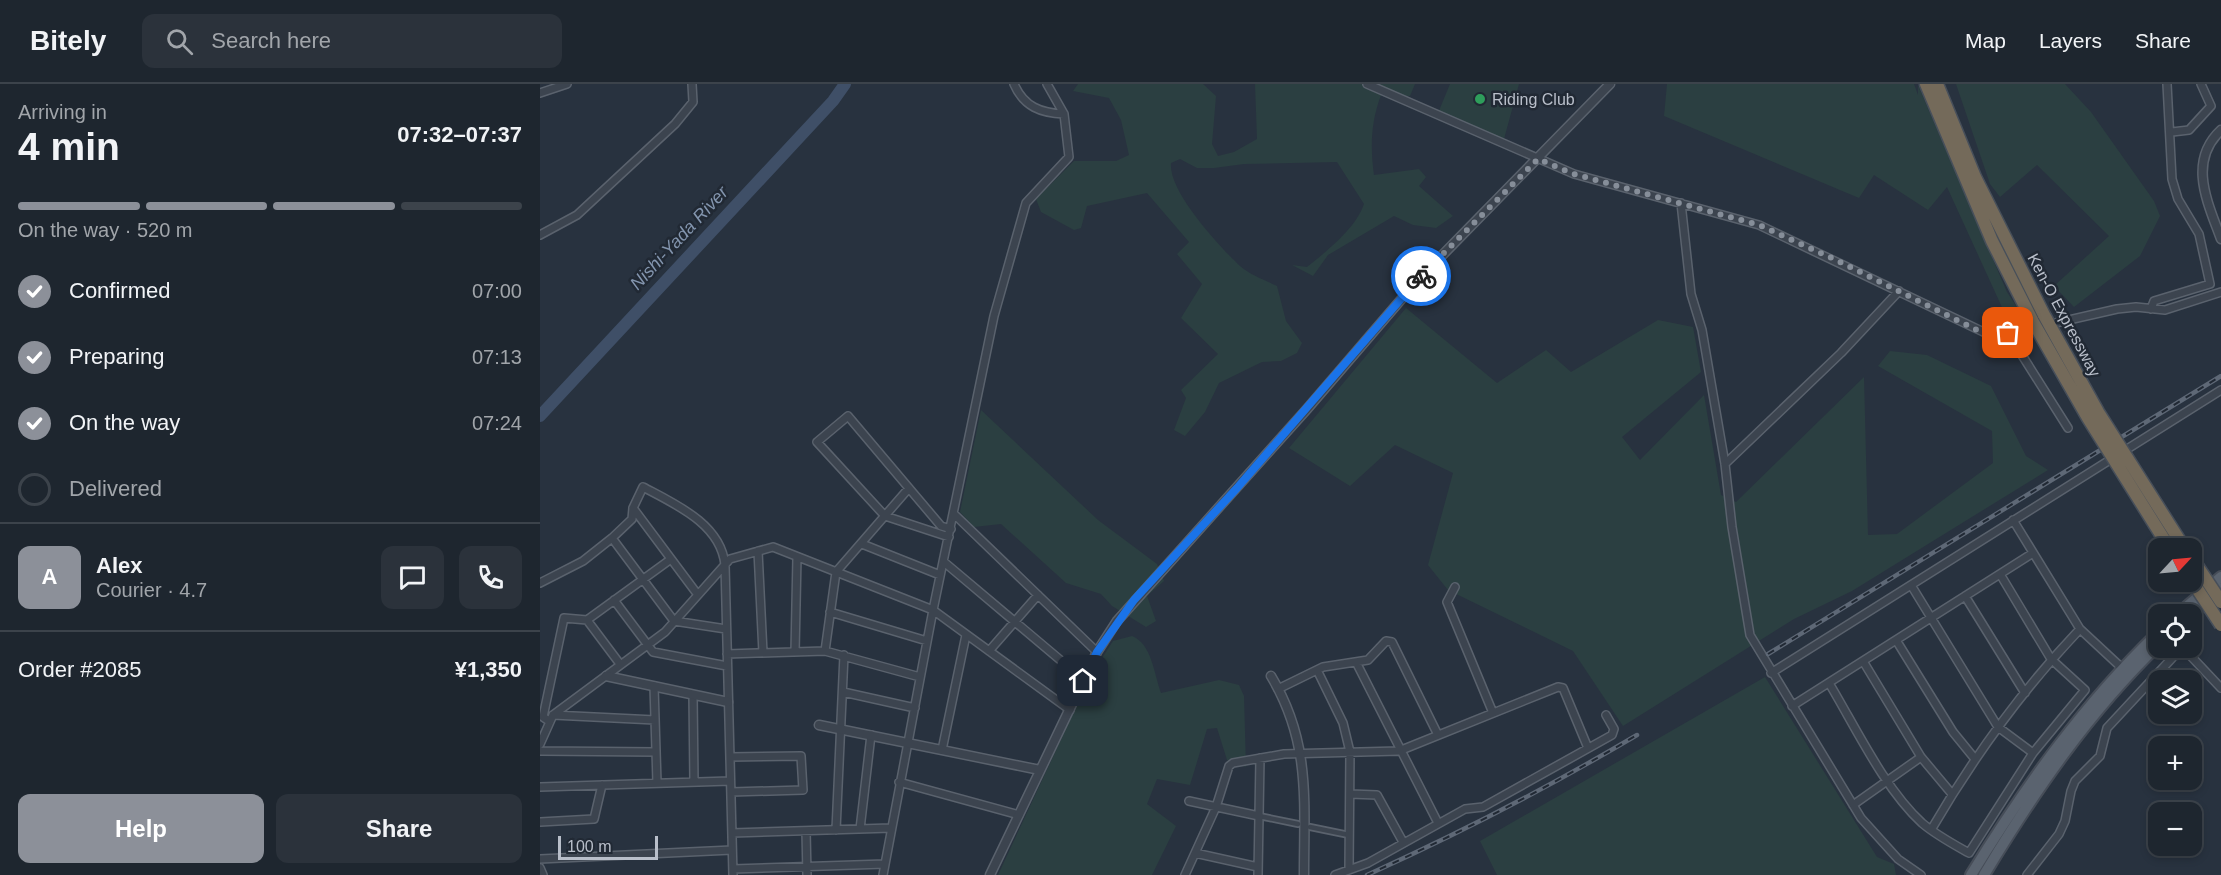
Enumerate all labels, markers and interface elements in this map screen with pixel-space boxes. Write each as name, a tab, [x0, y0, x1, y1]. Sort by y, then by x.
search box	[142, 14, 562, 68]
text: Bitely	[30, 25, 106, 56]
icon: search	[163, 25, 196, 58]
text: Search here	[211, 28, 331, 53]
text: Map	[1965, 29, 2006, 52]
text: Layers	[2039, 29, 2102, 52]
text: Share	[2135, 29, 2191, 52]
place label: Riding Club	[1492, 91, 1575, 108]
marker: Riding Club	[1473, 92, 1487, 106]
text: Arriving in	[18, 101, 107, 123]
text: 07:32–07:37	[397, 122, 522, 147]
text: 4 min	[18, 125, 120, 168]
water label: Nishi-Yada River	[626, 182, 733, 294]
text: On the way · 520 m	[18, 219, 193, 241]
courier	[1391, 246, 1451, 306]
street label: Ken-O Expressway	[2024, 251, 2104, 379]
icon: bike	[1405, 260, 1438, 293]
icon: check	[18, 275, 51, 308]
text: Confirmed	[69, 278, 170, 303]
text: 07:00	[472, 280, 522, 302]
pin	[1982, 307, 2033, 358]
icon: bag	[1991, 316, 2024, 349]
icon: check	[18, 341, 51, 374]
text: Preparing	[69, 344, 164, 369]
text: 07:13	[472, 346, 522, 368]
icon: check	[18, 407, 51, 440]
text: On the way	[69, 410, 180, 435]
text: 07:24	[472, 412, 522, 434]
text: Delivered	[69, 476, 162, 501]
north arrow	[2148, 538, 2202, 592]
map controls	[2148, 538, 2202, 856]
button: chat	[381, 546, 444, 609]
button: phone	[459, 546, 522, 609]
text: Alex	[96, 553, 142, 578]
text: A	[42, 564, 57, 589]
text: Courier · 4.7	[96, 579, 207, 601]
button: locate	[2148, 604, 2202, 658]
pin	[1057, 655, 1108, 706]
text: Order #2085	[18, 657, 142, 682]
text: ¥1,350	[455, 657, 522, 682]
icon: home	[1066, 664, 1099, 697]
button: layers	[2148, 670, 2202, 724]
button: +	[2148, 736, 2202, 790]
button: Help	[18, 794, 264, 863]
button: Share	[276, 794, 522, 863]
button: −	[2148, 802, 2202, 856]
scale bar	[558, 833, 658, 860]
text: 100 m	[567, 838, 611, 855]

